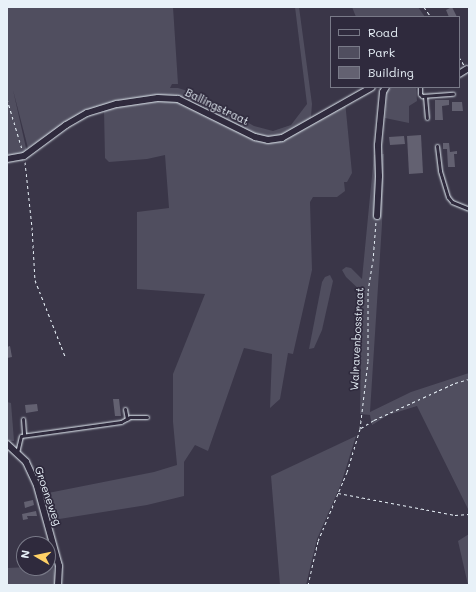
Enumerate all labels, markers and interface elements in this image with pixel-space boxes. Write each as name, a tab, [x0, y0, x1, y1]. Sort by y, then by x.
legend	[330, 16, 460, 88]
text: Road	[368, 24, 398, 40]
text: Park	[368, 44, 395, 60]
text: Building	[368, 64, 414, 80]
street label: Ballingstraat	[183, 86, 251, 128]
street label: Walravenbosstraat	[348, 287, 366, 391]
street label: Groeneweg	[32, 465, 64, 527]
north arrow	[16, 536, 56, 576]
text: N	[17, 549, 33, 560]

